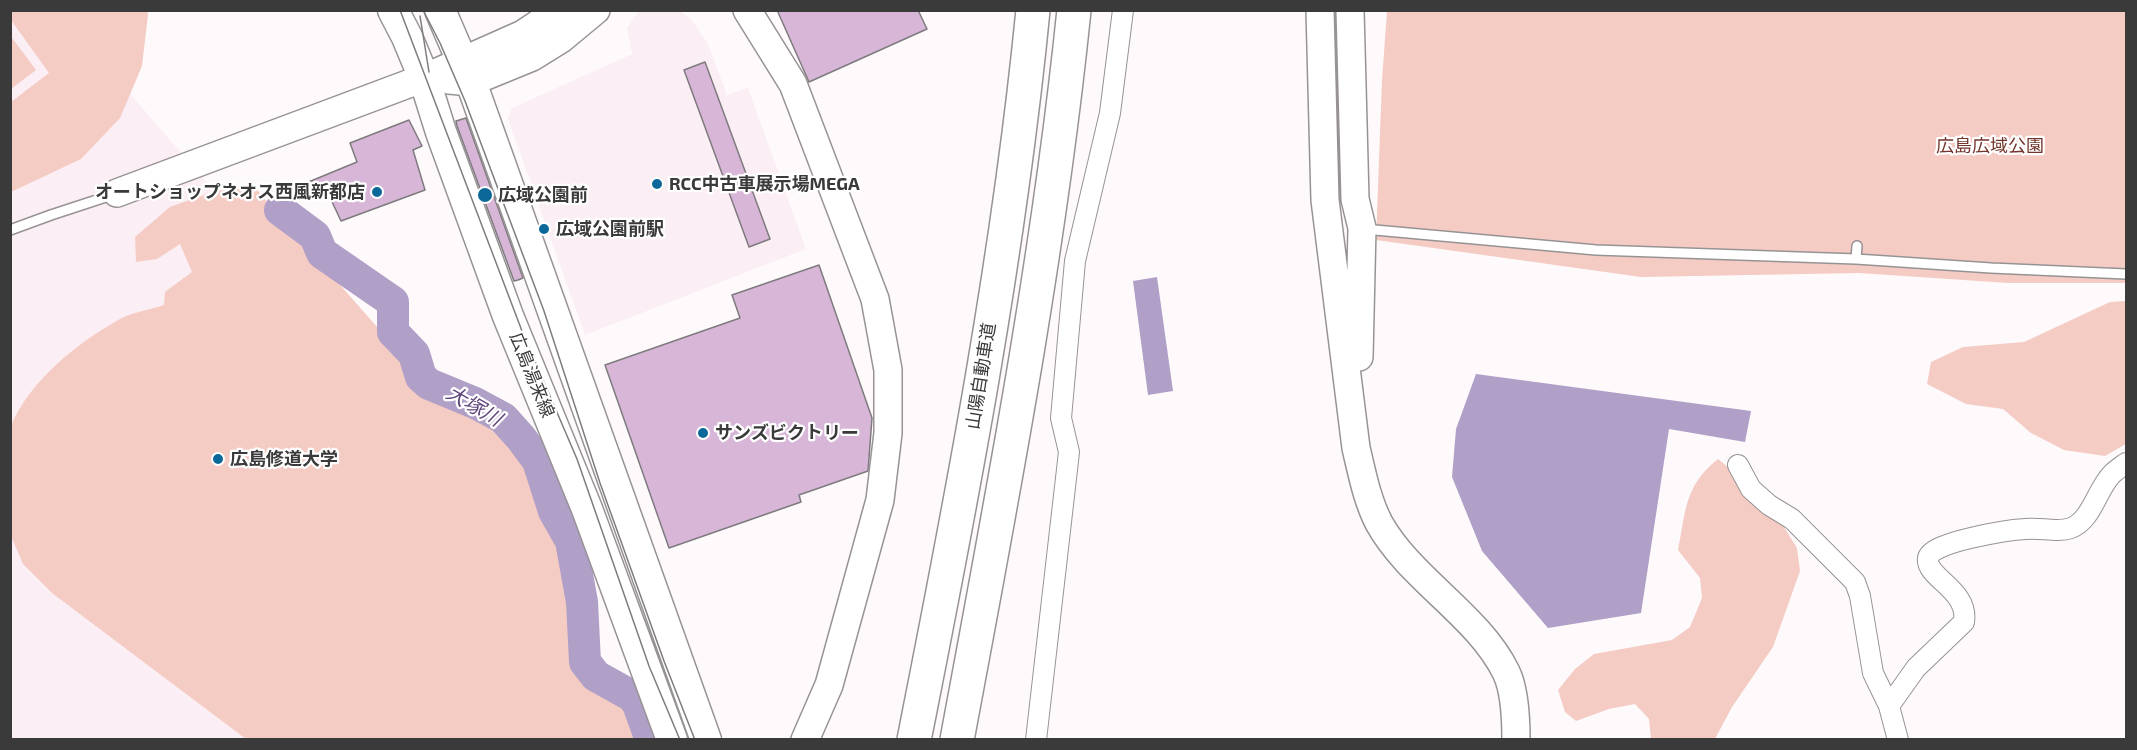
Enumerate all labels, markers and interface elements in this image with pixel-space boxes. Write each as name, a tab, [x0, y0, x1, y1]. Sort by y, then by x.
park label: 広島広域公園	[1936, 135, 2044, 157]
place label: RCC中古車展示場MEGA	[669, 173, 860, 195]
marker: RCC中古車展示場MEGA	[650, 177, 664, 191]
place label: オートショップネオス西風新都店	[95, 181, 365, 203]
place label: 広域公園前	[498, 184, 588, 206]
marker: オートショップネオス西風新都店	[370, 185, 384, 199]
marker: 広域公園前	[476, 186, 494, 204]
place label: 広域公園前駅	[556, 218, 664, 240]
marker: 広域公園前駅	[537, 222, 551, 236]
street label: 山陽自動車道	[962, 321, 1000, 431]
street label: 広島湯来線	[505, 329, 559, 421]
water label: 大塚川	[442, 381, 506, 431]
place label: サンズビクトリー	[715, 422, 859, 444]
marker: サンズビクトリー	[696, 426, 710, 440]
place label: 広島修道大学	[230, 448, 338, 470]
marker: 広島修道大学	[211, 452, 225, 466]

